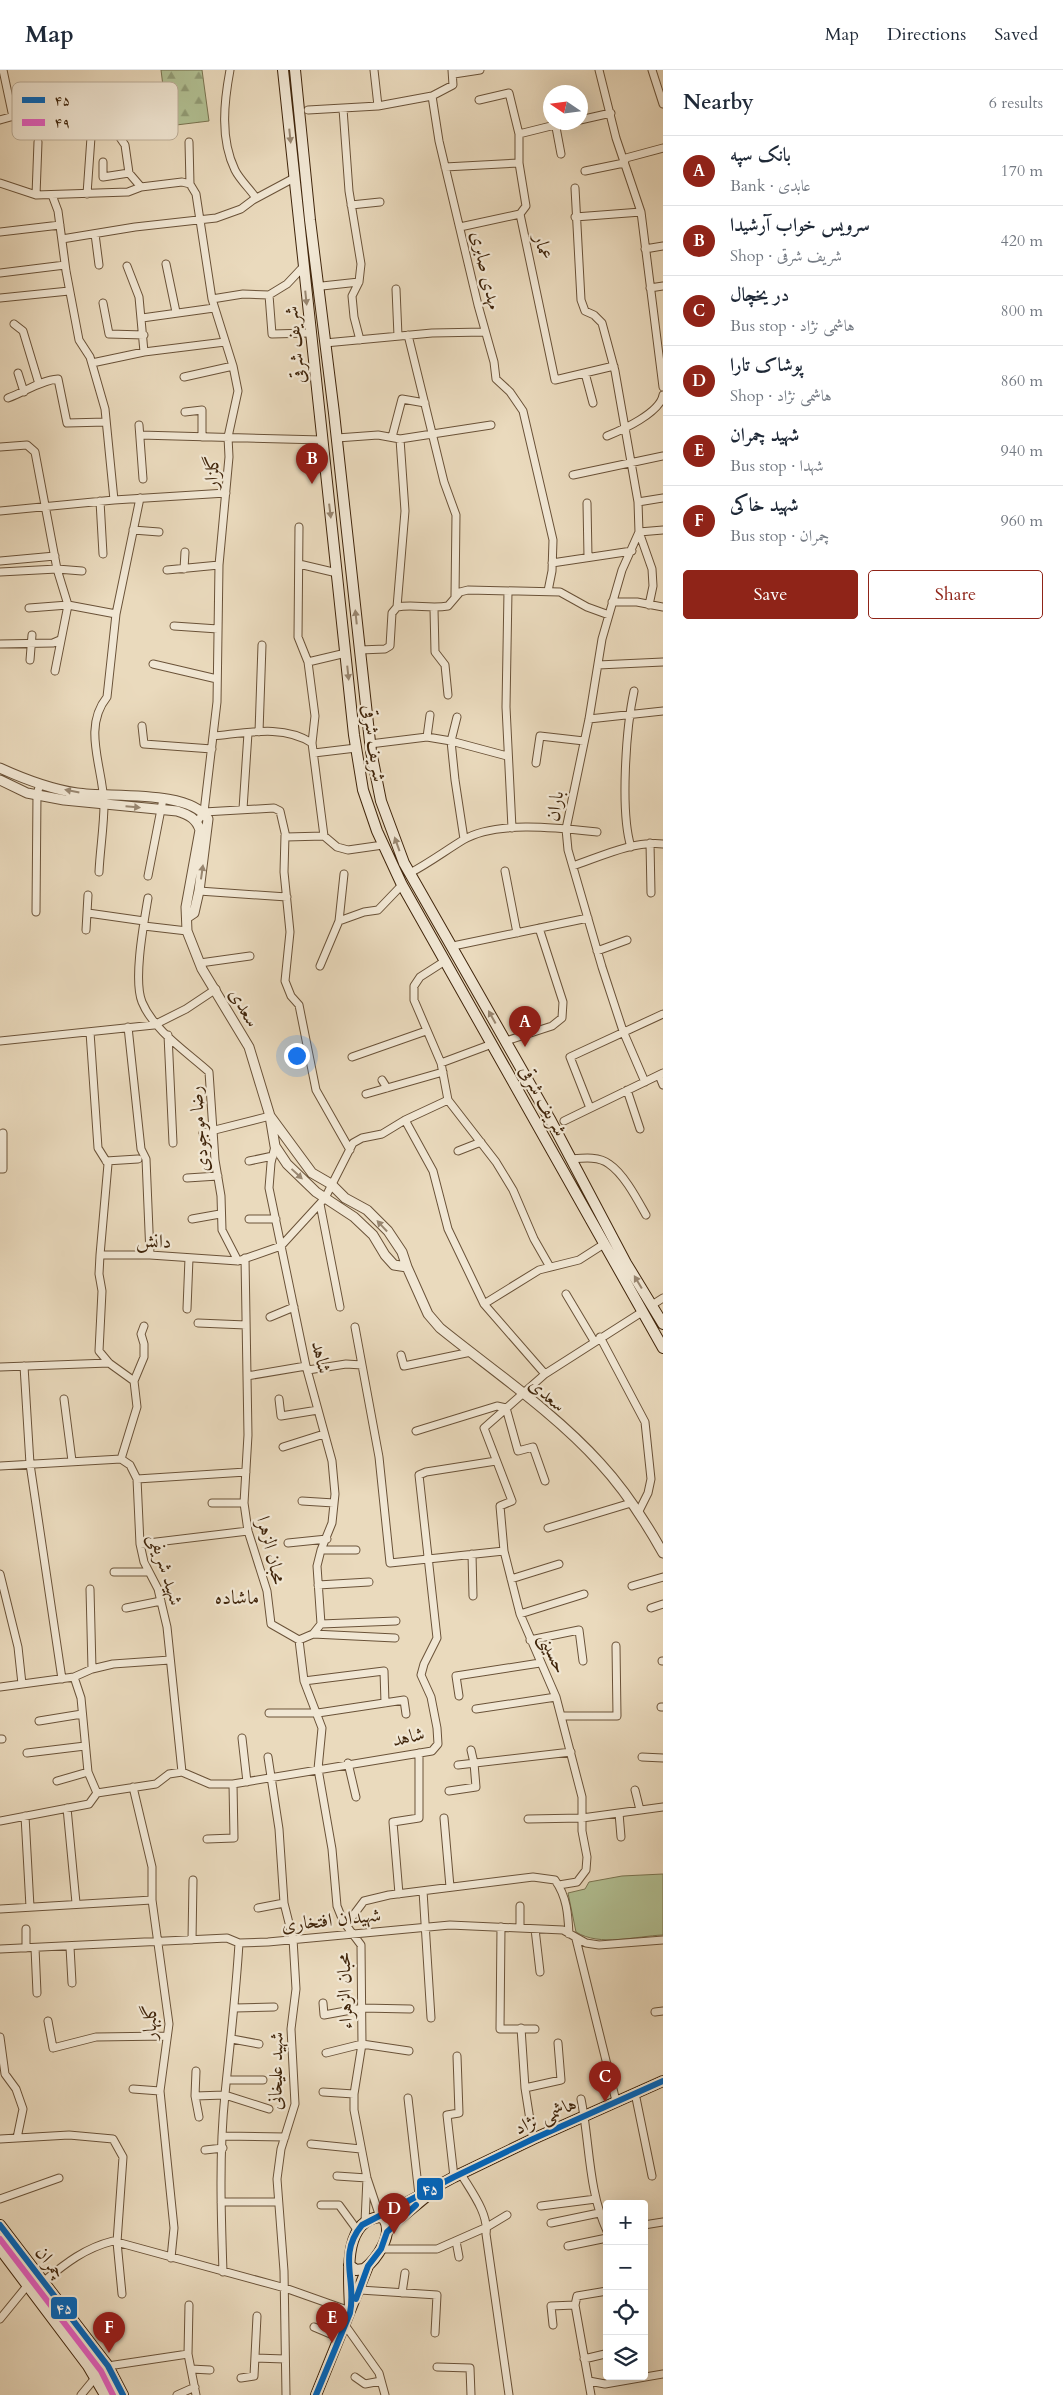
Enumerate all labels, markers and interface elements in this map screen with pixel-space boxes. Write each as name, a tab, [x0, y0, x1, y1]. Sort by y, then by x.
text: Map	[25, 18, 74, 51]
text: Map	[825, 22, 859, 47]
text: Directions	[887, 22, 966, 47]
text: Saved	[994, 22, 1038, 47]
legend	[12, 82, 178, 140]
north arrow	[543, 85, 588, 130]
text: Nearby	[683, 88, 754, 117]
text: ۴۵	[54, 91, 70, 110]
text: 6 results	[989, 92, 1043, 114]
text: ۴۹	[54, 113, 70, 132]
one-way arrow	[286, 128, 294, 144]
text: بانک سپه	[730, 142, 791, 168]
text: A	[693, 160, 705, 182]
text: 170 m	[1001, 160, 1043, 182]
text: Bank · عابدی	[730, 175, 811, 197]
text: سرویس خواب آرشیدا	[730, 212, 870, 238]
street label: مهدی صابری	[464, 228, 508, 312]
street label: عمار	[527, 230, 559, 263]
text: B	[693, 230, 705, 252]
text: 420 m	[1001, 230, 1043, 252]
text: Shop · شریف شرقی	[730, 245, 842, 267]
text: در یخچال	[730, 282, 789, 308]
one-way arrow	[302, 290, 310, 306]
text: C	[693, 300, 705, 322]
text: 800 m	[1001, 300, 1043, 322]
street label: شریف شرقی	[278, 305, 312, 385]
text: Bus stop · هاشمی نژاد	[730, 315, 855, 337]
text: پوشاک تارا	[730, 352, 803, 378]
text: D	[692, 370, 706, 392]
text: 860 m	[1001, 370, 1043, 392]
text: Shop · هاشمی نژاد	[730, 385, 832, 407]
text: شهید چمران	[730, 422, 799, 448]
text: E	[694, 440, 704, 462]
text: 940 m	[1001, 440, 1043, 462]
pin: B	[296, 443, 328, 484]
street label: گلزار	[198, 455, 226, 491]
text: Bus stop · شهدا	[730, 455, 823, 477]
text: شهید خاکی	[730, 492, 798, 518]
one-way arrow	[327, 503, 335, 519]
text: F	[694, 510, 704, 532]
text: 960 m	[1001, 510, 1043, 532]
text: Bus stop · چمران	[730, 525, 829, 547]
button: Save	[683, 570, 858, 619]
button: Share	[868, 570, 1043, 619]
one-way arrow	[352, 608, 360, 624]
one-way arrow	[344, 665, 352, 681]
street label: شریف شرقی	[356, 703, 392, 783]
one-way arrow	[64, 787, 79, 795]
street label: باران	[540, 789, 570, 823]
one-way arrow	[125, 803, 141, 811]
one-way arrow	[393, 836, 401, 851]
one-way arrow	[198, 864, 206, 880]
street label: سعدی	[223, 983, 266, 1032]
pin: A	[509, 1006, 541, 1047]
one-way arrow	[488, 1010, 497, 1024]
your location	[284, 1043, 310, 1069]
street label: شریف شرقی	[513, 1060, 573, 1141]
street label: رضا موجودی	[182, 1085, 216, 1173]
one-way arrow	[291, 1168, 303, 1180]
one-way arrow	[376, 1220, 388, 1232]
street label: دانش	[136, 1227, 172, 1255]
one-way arrow	[633, 1276, 642, 1289]
street label: شاهد	[305, 1338, 337, 1376]
street label: سعدی	[523, 1371, 571, 1418]
street label: محبان الزهرا	[250, 1513, 292, 1588]
street label: شهید شریفی	[143, 1530, 189, 1609]
district label: ماشاده	[215, 1584, 259, 1611]
street label: حسینی	[533, 1629, 573, 1678]
street label: شاهد	[389, 1721, 427, 1753]
street label: شهیدان افتخاری	[280, 1902, 382, 1938]
street label: محبان الزهراء	[331, 1952, 359, 2030]
street label: گلبهار	[137, 2004, 163, 2042]
street label: شهید علیخانی	[262, 2032, 290, 2110]
pin: C	[589, 2061, 621, 2102]
street label: هاشمی نژاد	[510, 2091, 581, 2141]
line badge: ۴۵	[416, 2177, 444, 2201]
text: ۴۵	[422, 2180, 438, 2199]
pin: D	[378, 2193, 410, 2234]
map controls	[603, 2200, 648, 2380]
button: +	[603, 2200, 648, 2245]
street label: چمران	[29, 2241, 71, 2285]
button: −	[603, 2245, 648, 2290]
button: locate	[603, 2290, 648, 2335]
line badge: ۴۵	[50, 2296, 78, 2320]
text: ۴۵	[56, 2299, 72, 2318]
pin: E	[316, 2302, 348, 2343]
pin: F	[93, 2312, 125, 2353]
button: layers	[603, 2335, 648, 2380]

